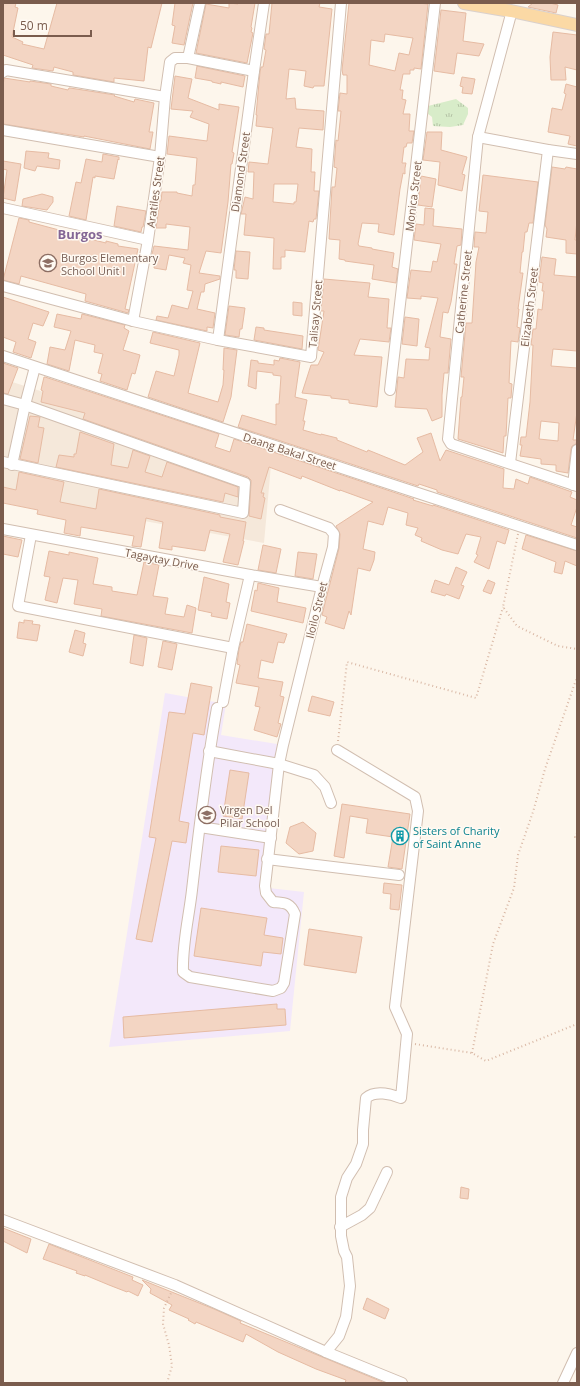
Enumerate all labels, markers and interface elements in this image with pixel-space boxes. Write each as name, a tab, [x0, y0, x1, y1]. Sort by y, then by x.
scale bar	[14, 12, 91, 38]
text: 50 m	[20, 17, 48, 34]
street label: Diamond Street	[227, 131, 253, 213]
street label: Aratiles Street	[143, 155, 167, 229]
street label: Monica Street	[401, 160, 425, 232]
district label: Burgos	[57, 225, 103, 243]
place label: Burgos Elementary School Unit I	[61, 250, 159, 278]
street label: Catherine Street	[451, 250, 475, 334]
school or university icon: Burgos Elementary School Unit I	[38, 253, 58, 273]
street label: Elizabeth Street	[517, 266, 541, 348]
street label: Talisay Street	[305, 279, 325, 349]
street label: Daang Bakal Street	[241, 429, 339, 473]
street label: Tagaytay Drive	[124, 544, 200, 574]
street label: Iloilo Street	[302, 580, 330, 640]
place label: Virgen Del Pilar School	[220, 802, 280, 830]
school or university icon: Virgen Del Pilar School	[197, 805, 217, 825]
place label: Sisters of Charity of Saint Anne	[413, 823, 500, 851]
building icon: Sisters of Charity of Saint Anne	[390, 826, 410, 846]

